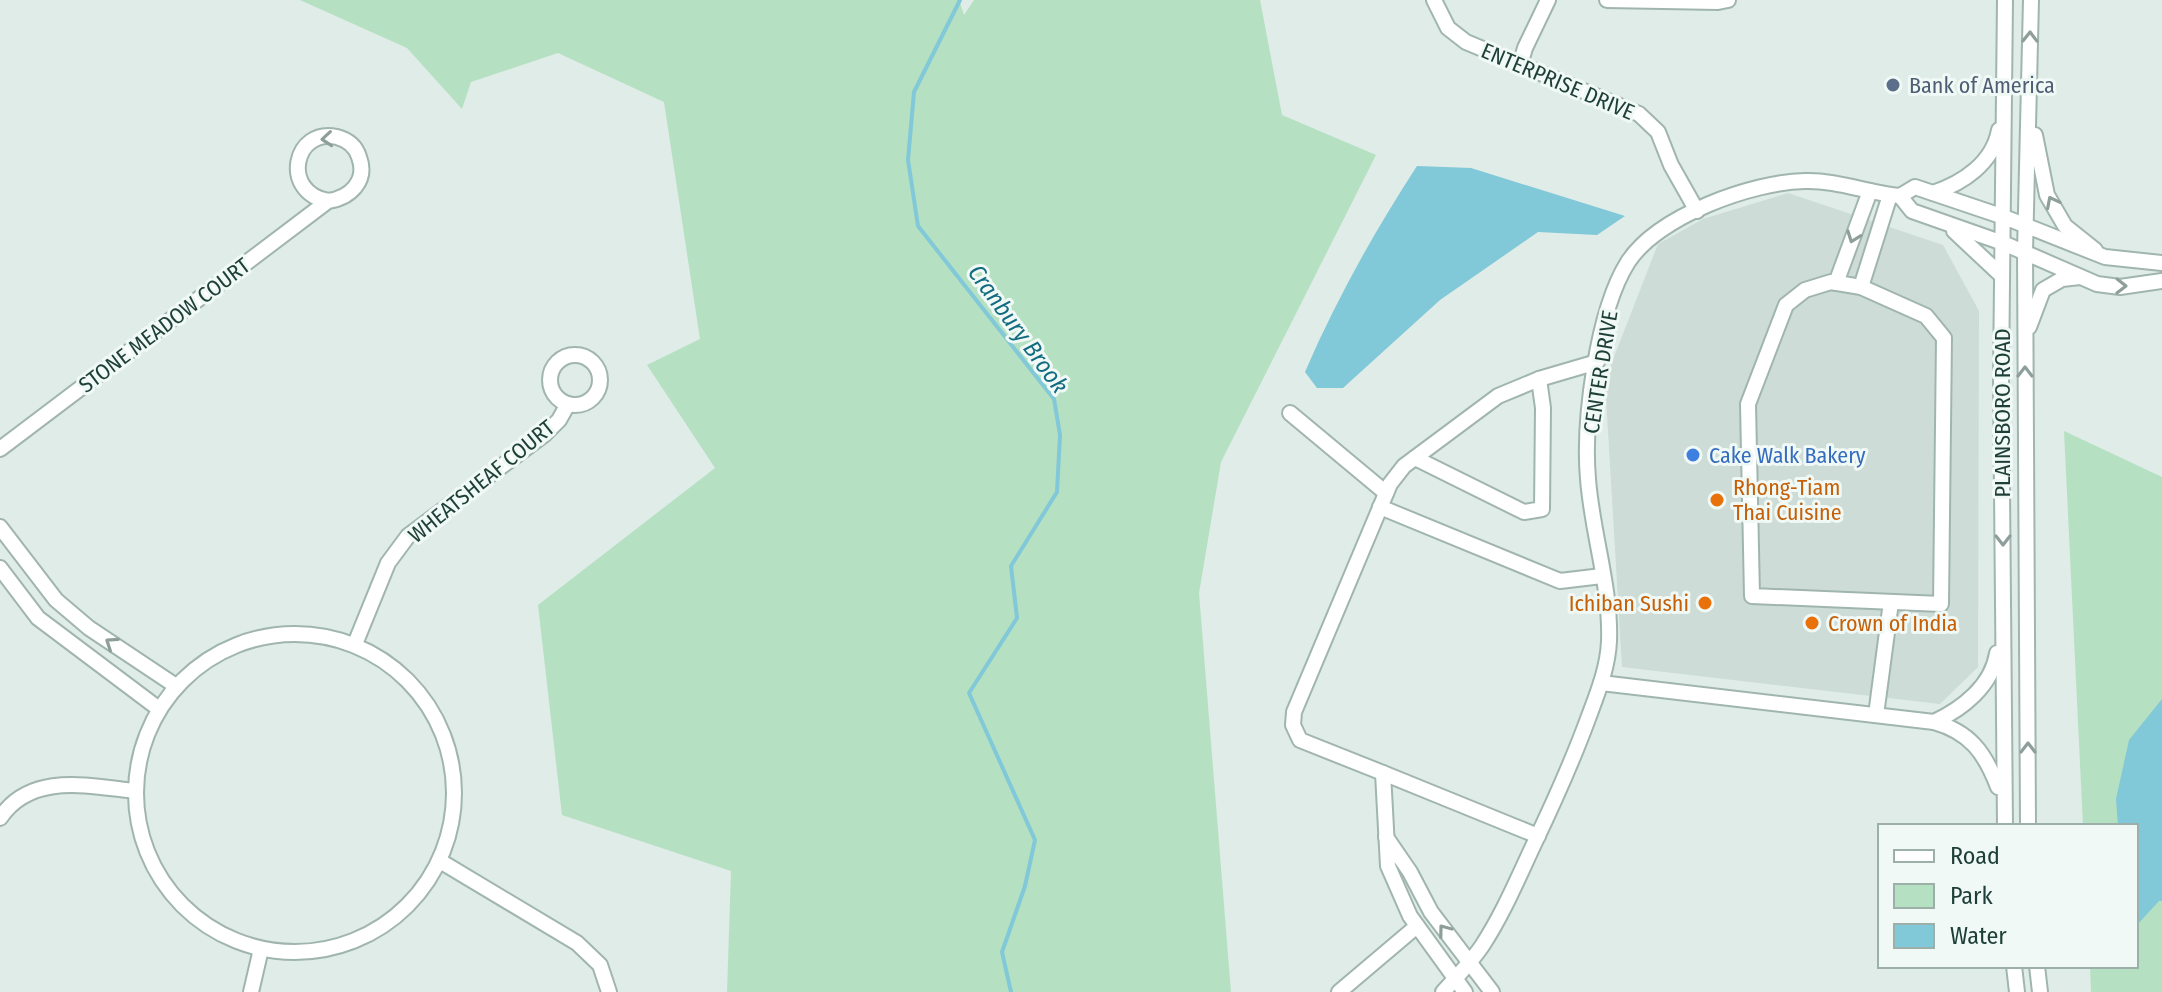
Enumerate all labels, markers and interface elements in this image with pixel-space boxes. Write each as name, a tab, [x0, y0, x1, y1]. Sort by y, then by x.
one-way arrow	[2022, 30, 2039, 43]
street label: ENTERPRISE DRIVE	[1477, 37, 1639, 126]
place label: Bank of America	[1909, 72, 2055, 99]
marker: Bank of America	[1884, 76, 1902, 94]
one-way arrow	[320, 131, 333, 148]
one-way arrow	[2047, 196, 2062, 211]
one-way arrow	[1846, 229, 1863, 243]
street label: STONE MEADOW COURT	[73, 252, 256, 399]
water label: Cranbury Brook	[962, 259, 1074, 399]
one-way arrow	[2115, 277, 2128, 294]
street label: CENTER DRIVE	[1577, 308, 1624, 436]
street label: PLAINSBORO ROAD	[1989, 328, 2016, 498]
one-way arrow	[2016, 365, 2034, 378]
street label: WHEATSHEAF COURT	[403, 414, 561, 549]
place label: Cake Walk Bakery	[1709, 442, 1866, 469]
marker: Cake Walk Bakery	[1684, 446, 1702, 464]
place label: Rhong-Tiam Thai Cuisine	[1733, 474, 1842, 526]
marker: Rhong-Tiam Thai Cuisine	[1708, 491, 1726, 509]
one-way arrow	[1994, 534, 2011, 547]
place label: Ichiban Sushi	[1569, 590, 1689, 617]
marker: Ichiban Sushi	[1696, 594, 1714, 612]
place label: Crown of India	[1828, 610, 1958, 637]
marker: Crown of India	[1803, 614, 1821, 632]
one-way arrow	[105, 638, 119, 653]
one-way arrow	[2019, 741, 2037, 754]
legend	[1878, 824, 2138, 968]
text: Road	[1950, 842, 2000, 870]
text: Park	[1950, 882, 1993, 910]
text: Water	[1950, 922, 2007, 950]
one-way arrow	[1440, 924, 1454, 939]

